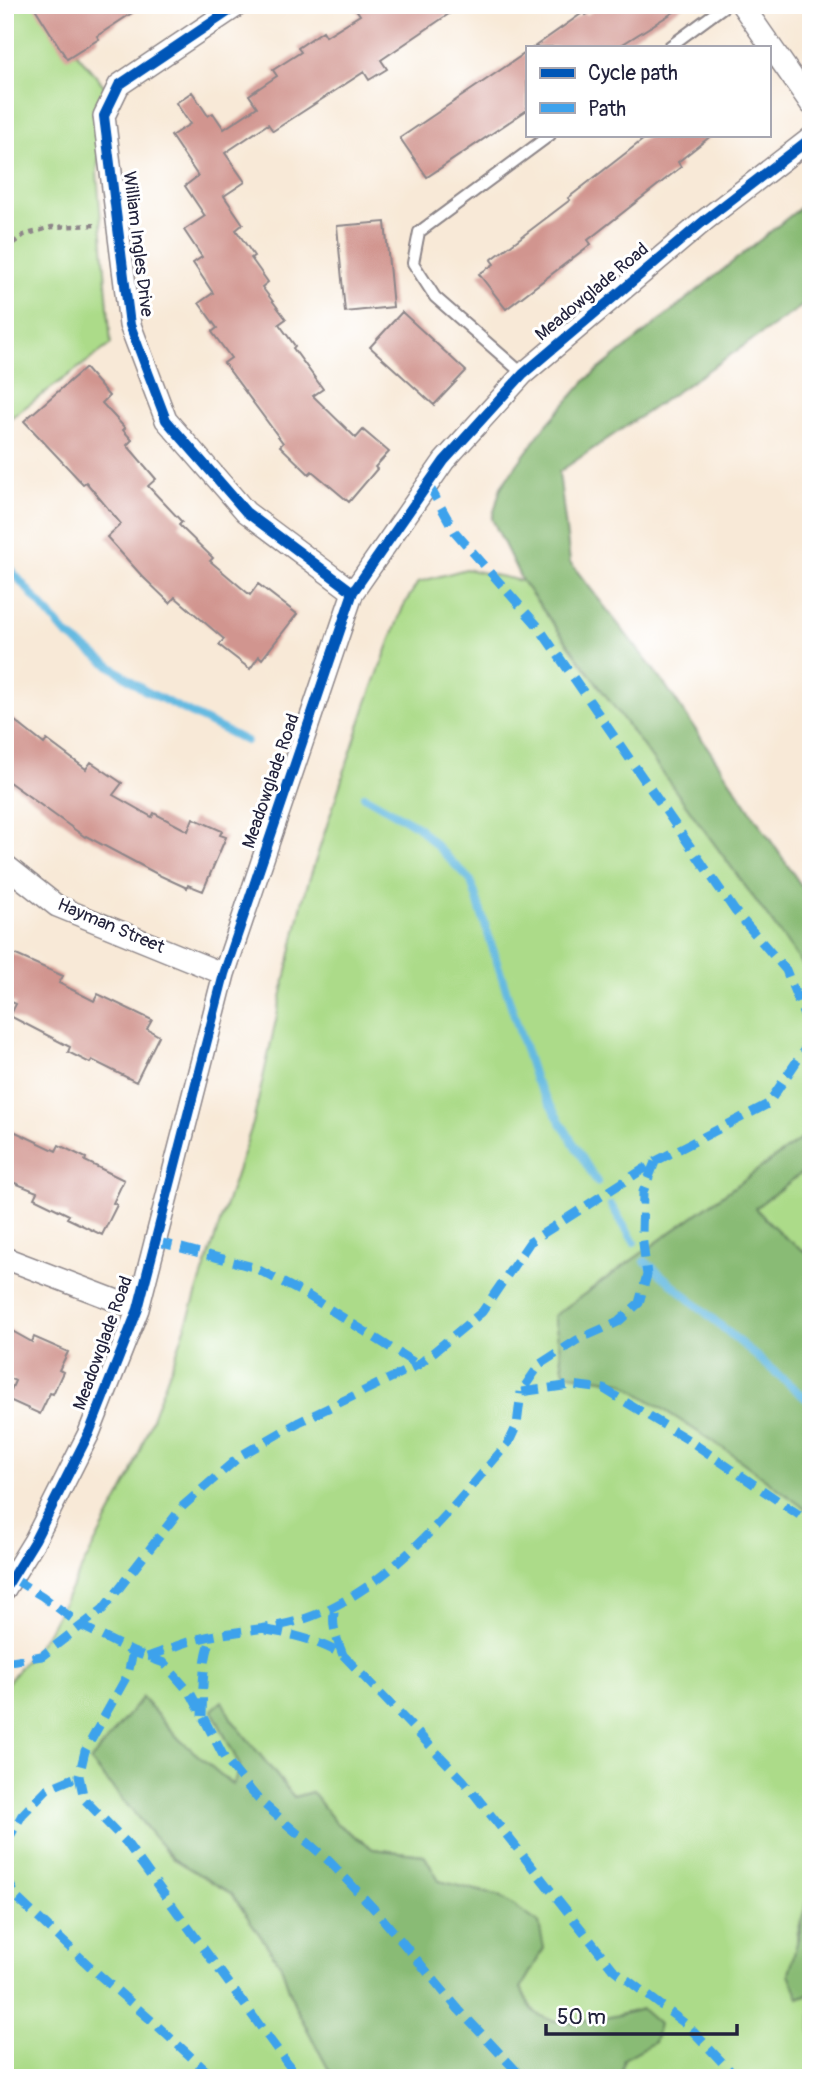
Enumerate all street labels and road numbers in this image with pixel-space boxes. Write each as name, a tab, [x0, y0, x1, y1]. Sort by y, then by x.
street label: William Ingles Drive	[118, 170, 158, 318]
street label: Meadowglade Road	[531, 238, 653, 346]
street label: Meadowglade Road	[237, 711, 305, 851]
street label: Hayman Street	[54, 893, 169, 959]
street label: Meadowglade Road	[68, 1273, 138, 1413]

